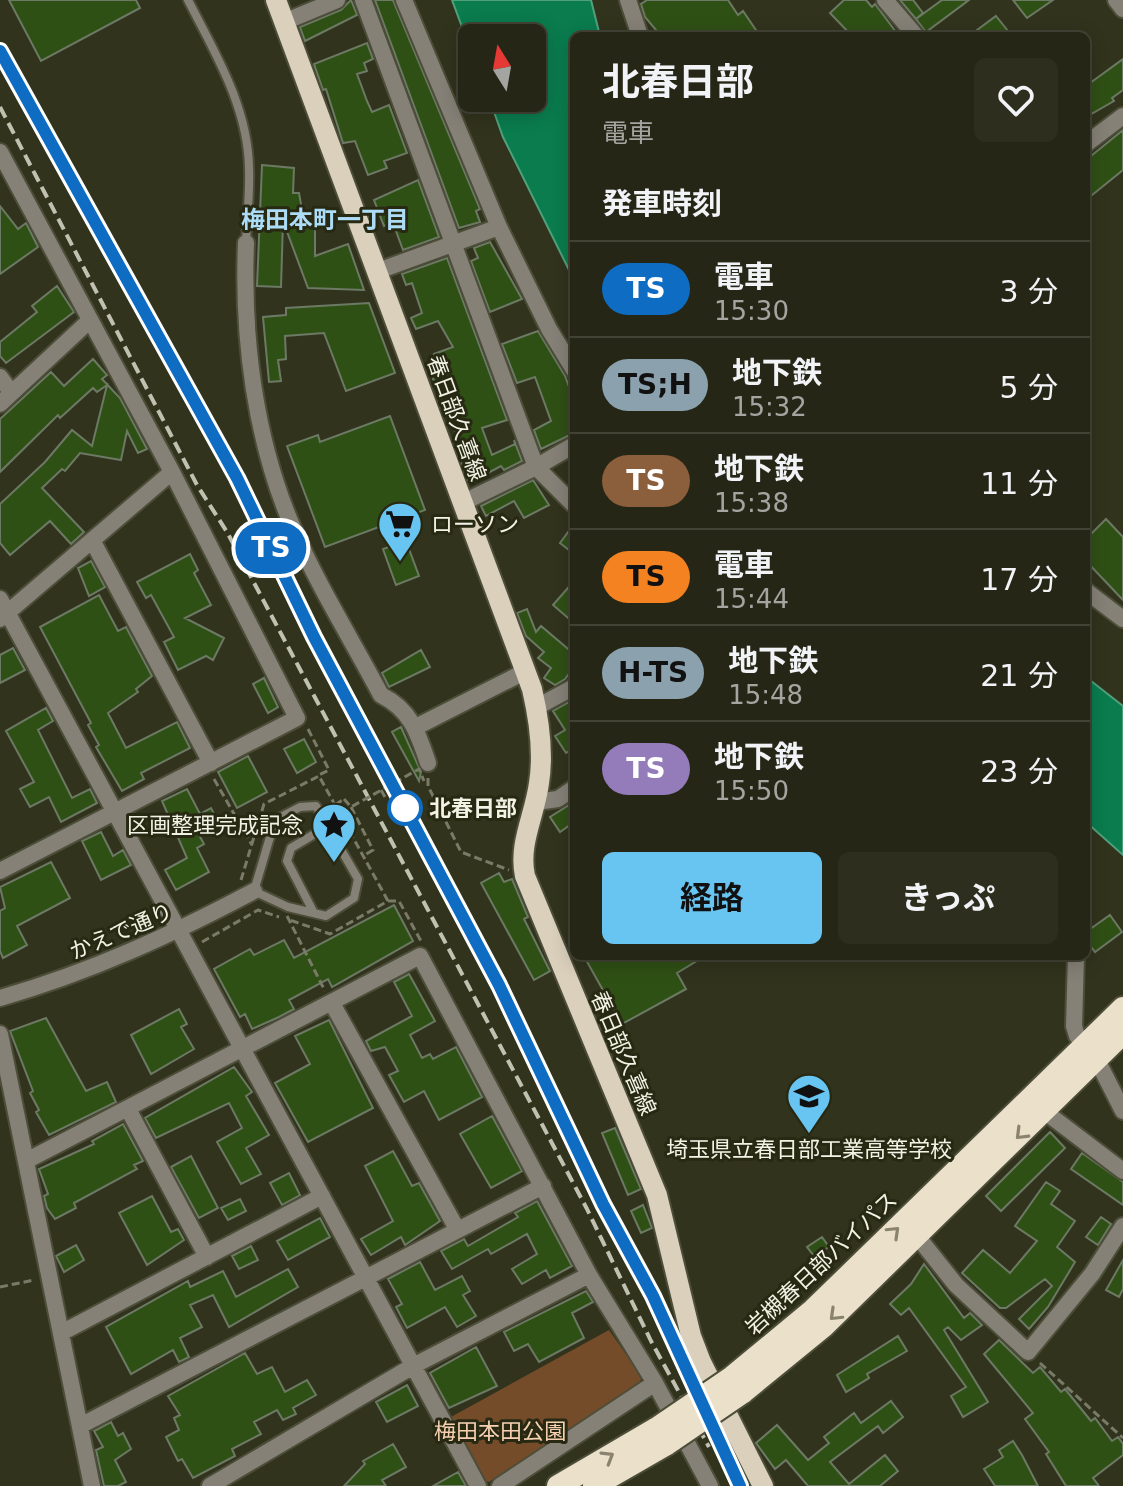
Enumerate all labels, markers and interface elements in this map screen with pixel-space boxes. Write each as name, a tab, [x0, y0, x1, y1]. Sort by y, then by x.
north arrow	[458, 24, 546, 112]
map controls	[458, 24, 546, 112]
button: heart	[974, 58, 1058, 142]
text: 北春日部	[602, 60, 754, 104]
text: 電車	[602, 118, 654, 148]
text: 発車時刻	[602, 186, 722, 221]
district label: 梅田本町一丁目	[241, 206, 409, 234]
text: 電車	[714, 259, 774, 294]
text: TS	[626, 272, 666, 305]
text: 3 分	[999, 274, 1058, 309]
text: 15:30	[714, 296, 789, 326]
street label: 春日部久喜線	[422, 352, 491, 484]
text: 地下鉄	[732, 355, 822, 390]
text: TS;H	[618, 368, 692, 401]
text: 5 分	[999, 370, 1058, 405]
text: 15:32	[732, 392, 807, 422]
text: 地下鉄	[714, 451, 804, 486]
text: TS	[626, 464, 666, 497]
text: 11 分	[980, 466, 1058, 501]
text: 15:38	[714, 488, 789, 518]
supermarket icon: ローソン	[376, 500, 424, 563]
place label: ローソン	[431, 512, 519, 537]
line badge: TS	[235, 522, 307, 574]
text: TS	[251, 531, 291, 564]
text: 電車	[714, 547, 774, 582]
text: TS	[626, 560, 666, 593]
text: 17 分	[980, 562, 1058, 597]
text: 15:44	[714, 584, 789, 614]
text: 地下鉄	[728, 643, 818, 678]
text: H-TS	[618, 656, 688, 689]
text: 21 分	[980, 658, 1058, 693]
text: 15:48	[728, 680, 803, 710]
text: 地下鉄	[714, 739, 804, 774]
text: TS	[626, 752, 666, 785]
text: 23 分	[980, 754, 1058, 789]
text: 15:50	[714, 776, 789, 806]
marker: 北春日部	[388, 791, 422, 825]
place label: 北春日部	[429, 796, 517, 821]
place icon: 区画整理完成記念	[310, 801, 358, 864]
place label: 区画整理完成記念	[127, 813, 303, 838]
button: 経路	[602, 852, 822, 944]
button: きっぷ	[838, 852, 1058, 944]
street label: かえで通り	[66, 899, 176, 964]
street label: 春日部久喜線	[586, 988, 661, 1119]
school or university icon: 埼玉県立春日部工業高等学校	[785, 1072, 833, 1135]
one-way arrow	[1016, 1125, 1030, 1139]
place label: 埼玉県立春日部工業高等学校	[666, 1137, 952, 1162]
street label: 岩槻春日部バイパス	[741, 1187, 902, 1340]
one-way arrow	[885, 1227, 899, 1241]
one-way arrow	[830, 1306, 844, 1321]
park label: 梅田本田公園	[434, 1419, 566, 1444]
one-way arrow	[599, 1451, 614, 1467]

